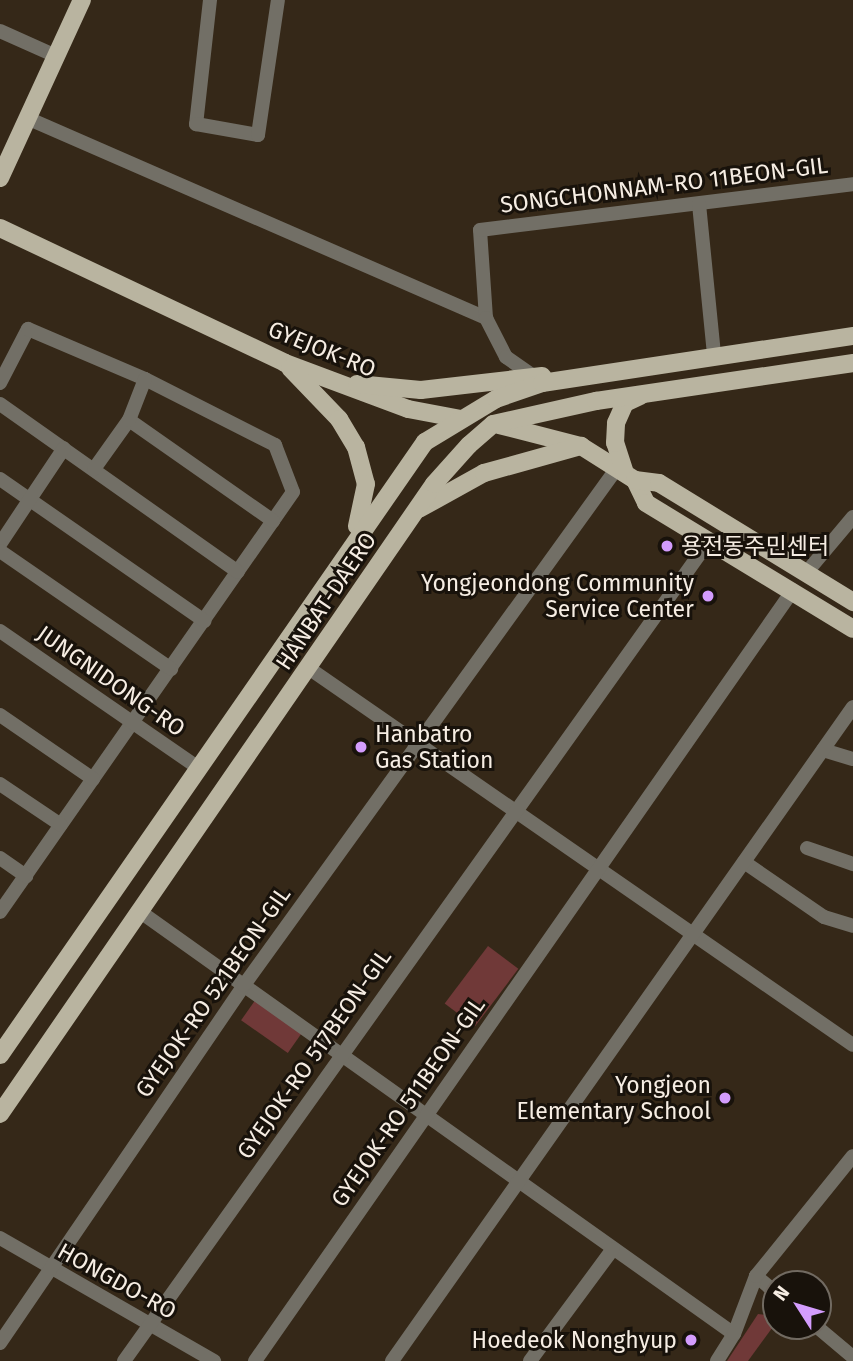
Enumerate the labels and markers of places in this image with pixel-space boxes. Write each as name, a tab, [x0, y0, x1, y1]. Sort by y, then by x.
place label: 용전동주민센터	[681, 532, 829, 560]
marker: 용전동주민센터	[659, 538, 675, 554]
place label: Yongjeondong Community Service Center	[421, 569, 694, 623]
marker: Yongjeondong Community Service Center	[700, 588, 716, 604]
place label: Hanbatro Gas Station	[375, 720, 494, 774]
marker: Hanbatro Gas Station	[353, 739, 369, 755]
place label: Yongjeon Elementary School	[516, 1071, 711, 1125]
marker: Yongjeon Elementary School	[717, 1090, 733, 1106]
place label: Hoedeok Nonghyup	[472, 1326, 677, 1354]
marker: Hoedeok Nonghyup	[683, 1332, 699, 1348]

